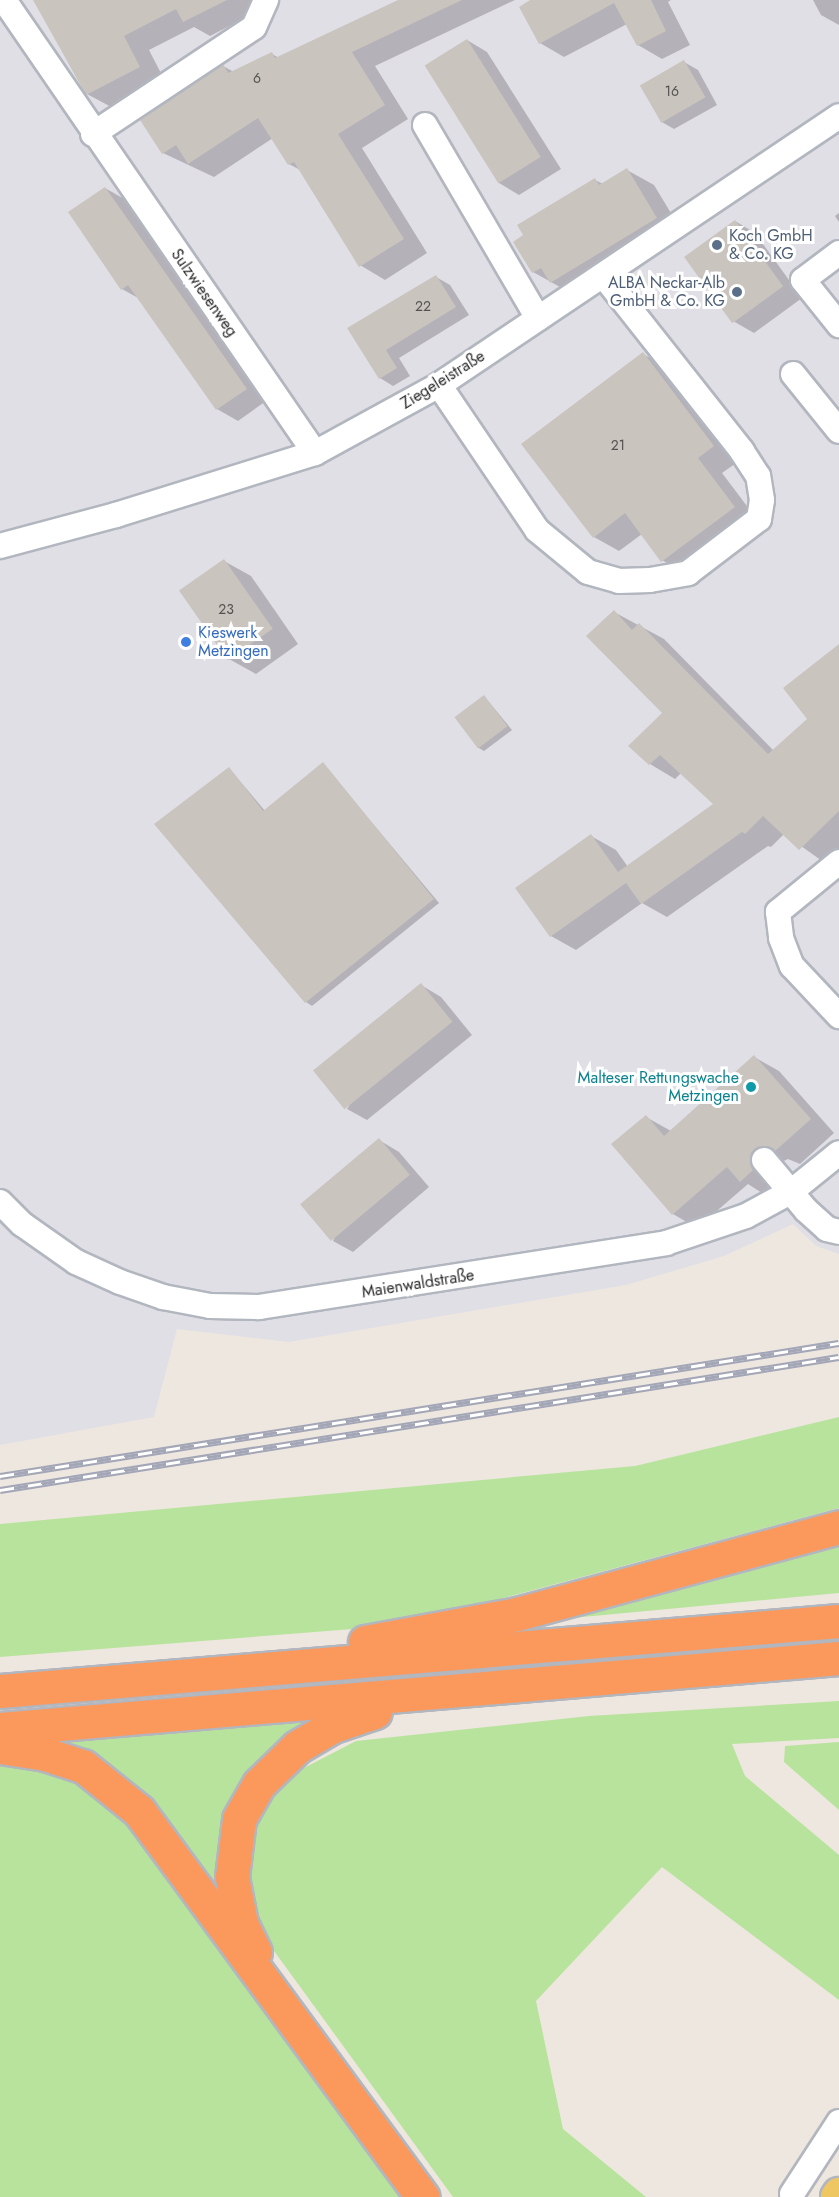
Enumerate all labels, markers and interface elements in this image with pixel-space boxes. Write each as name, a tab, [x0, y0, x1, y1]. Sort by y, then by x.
house number: 6	[253, 70, 261, 86]
house number: 16	[665, 83, 679, 99]
place label: Koch GmbH & Co. KG	[729, 226, 813, 264]
marker: Koch GmbH & Co. KG	[710, 238, 724, 252]
street label: Sulzwiesenweg	[167, 245, 241, 341]
place label: ALBA Neckar-Alb GmbH & Co. KG	[608, 273, 725, 311]
marker: ALBA Neckar-Alb GmbH & Co. KG	[730, 285, 744, 299]
house number: 22	[415, 298, 431, 314]
street label: Ziegeleistraße	[397, 347, 489, 413]
house number: 21	[611, 437, 625, 453]
house number: 23	[218, 601, 234, 617]
place label: Kieswerk Metzingen	[198, 623, 269, 661]
marker: Kieswerk Metzingen	[179, 635, 193, 649]
place label: Malteser Rettungswache Metzingen	[578, 1068, 739, 1106]
marker: Malteser Rettungswache Metzingen	[744, 1080, 758, 1094]
street label: Maienwaldstraße	[360, 1266, 476, 1302]

